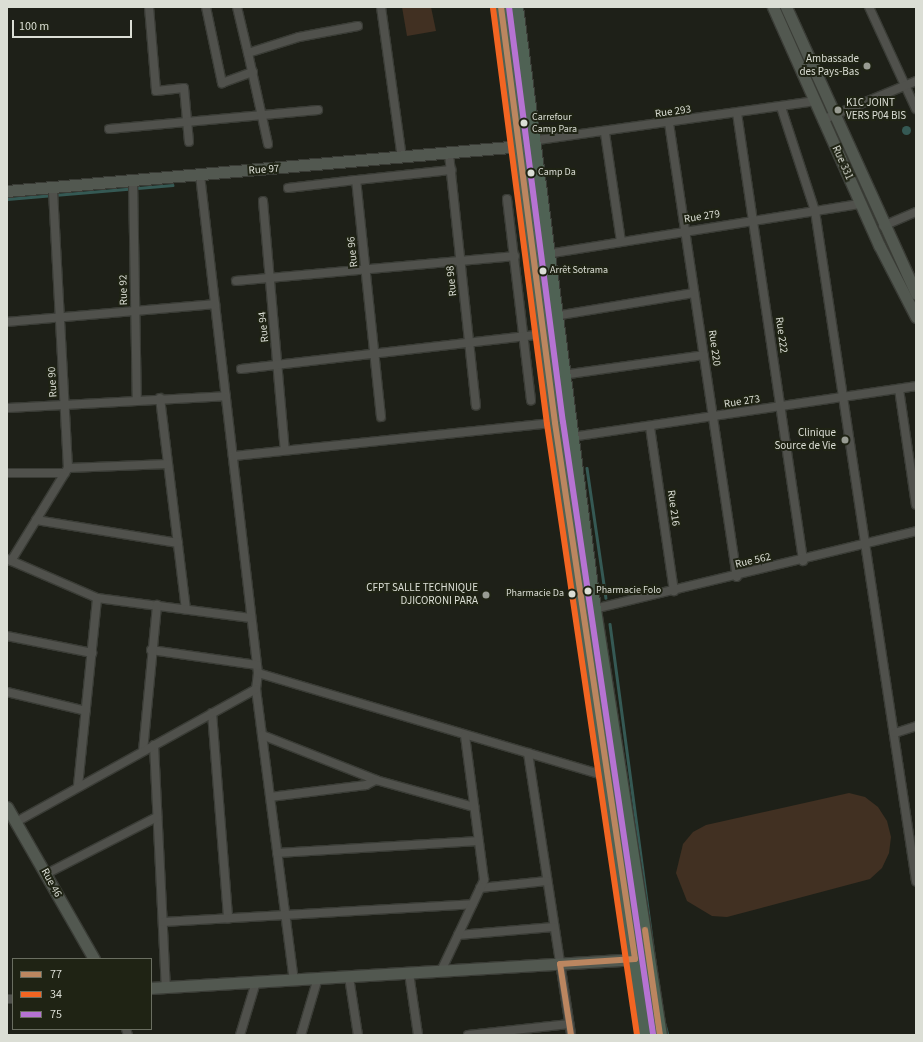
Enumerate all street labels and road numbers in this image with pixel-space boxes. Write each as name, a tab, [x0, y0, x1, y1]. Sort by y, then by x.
street label: Rue 293	[654, 103, 692, 121]
street label: Rue 331	[829, 144, 855, 182]
street label: Rue 97	[248, 162, 280, 178]
street label: Rue 279	[683, 208, 721, 226]
street label: Rue 96	[345, 236, 361, 268]
street label: Rue 98	[444, 265, 460, 297]
street label: Rue 92	[117, 274, 131, 306]
street label: Rue 94	[256, 311, 272, 343]
street label: Rue 222	[772, 316, 790, 354]
street label: Rue 220	[705, 329, 723, 367]
street label: Rue 90	[46, 366, 60, 398]
street label: Rue 273	[723, 393, 761, 411]
street label: Rue 216	[664, 489, 682, 527]
street label: Rue 562	[734, 550, 772, 572]
street label: Rue 46	[38, 866, 64, 900]

